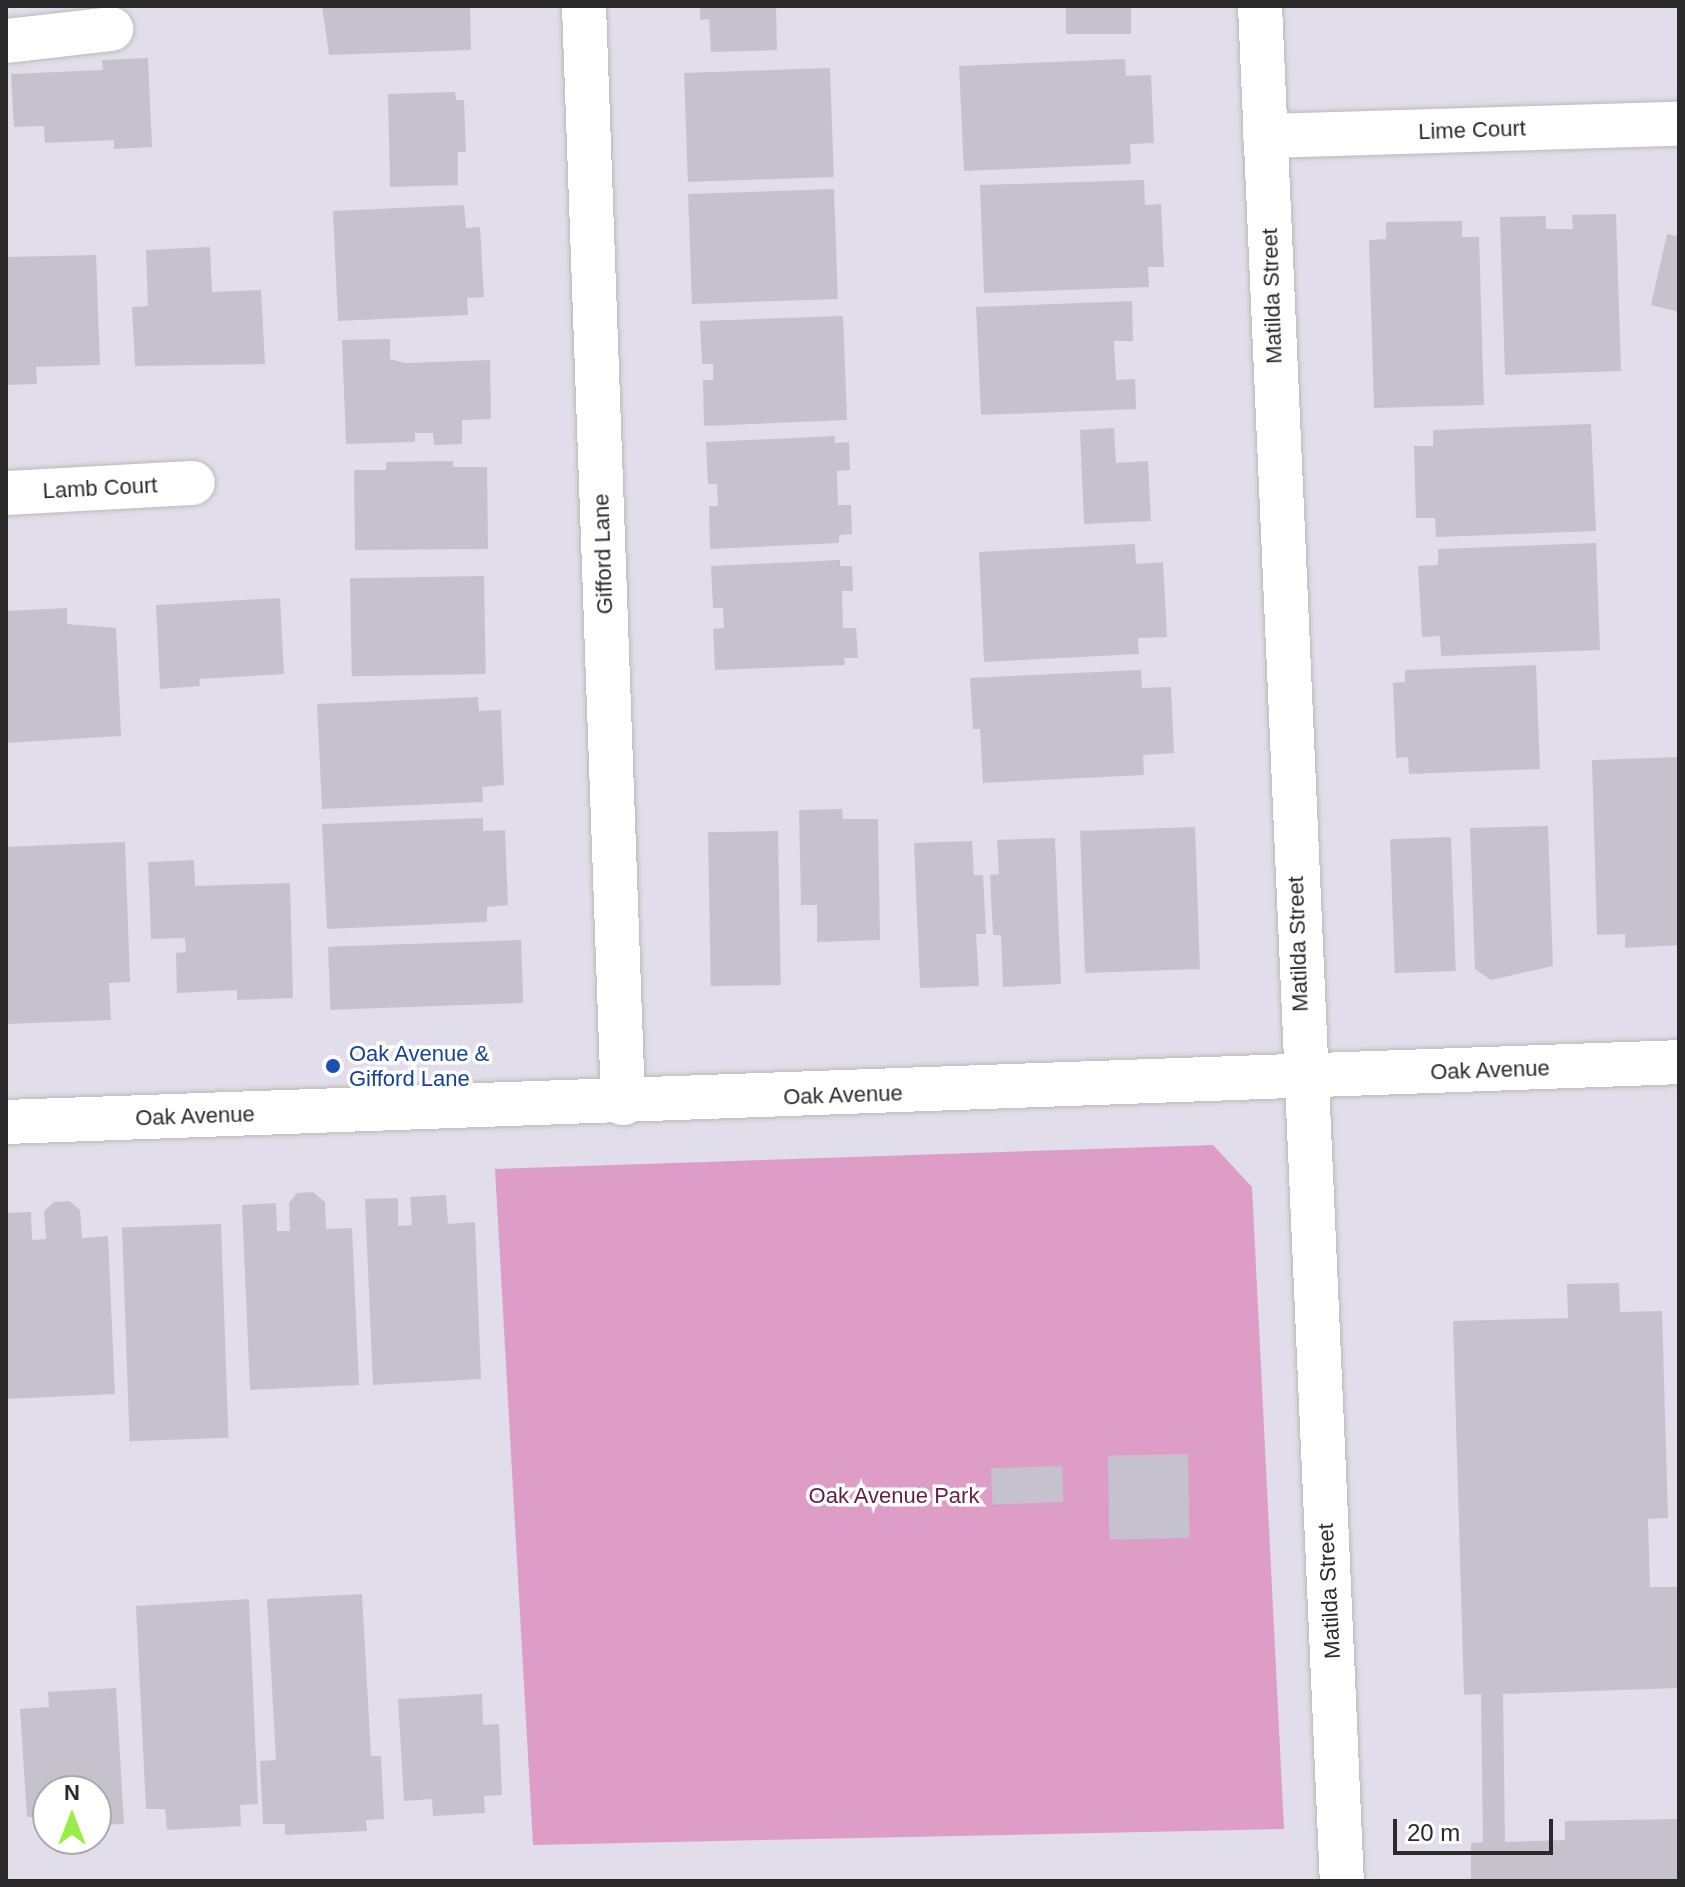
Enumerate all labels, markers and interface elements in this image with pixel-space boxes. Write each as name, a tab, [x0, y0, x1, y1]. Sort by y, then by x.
street label: Lime Court	[1418, 115, 1526, 145]
street label: Matilda Street	[1256, 228, 1288, 364]
street label: Lamb Court	[42, 472, 158, 504]
street label: Gifford Lane	[588, 493, 618, 615]
street label: Matilda Street	[1282, 876, 1314, 1012]
place label: Oak Avenue & Gifford Lane	[349, 1040, 490, 1092]
street label: Oak Avenue	[1429, 1055, 1551, 1085]
marker: Oak Avenue & Gifford Lane	[324, 1057, 342, 1075]
street label: Oak Avenue	[782, 1080, 904, 1110]
street label: Oak Avenue	[134, 1101, 256, 1131]
park label: Oak Avenue Park	[808, 1483, 980, 1509]
street label: Matilda Street	[1312, 1523, 1346, 1659]
north arrow	[32, 1775, 112, 1855]
text: N	[64, 1780, 80, 1805]
scale bar	[1397, 1803, 1557, 1853]
text: 20 m	[1407, 1819, 1460, 1846]

